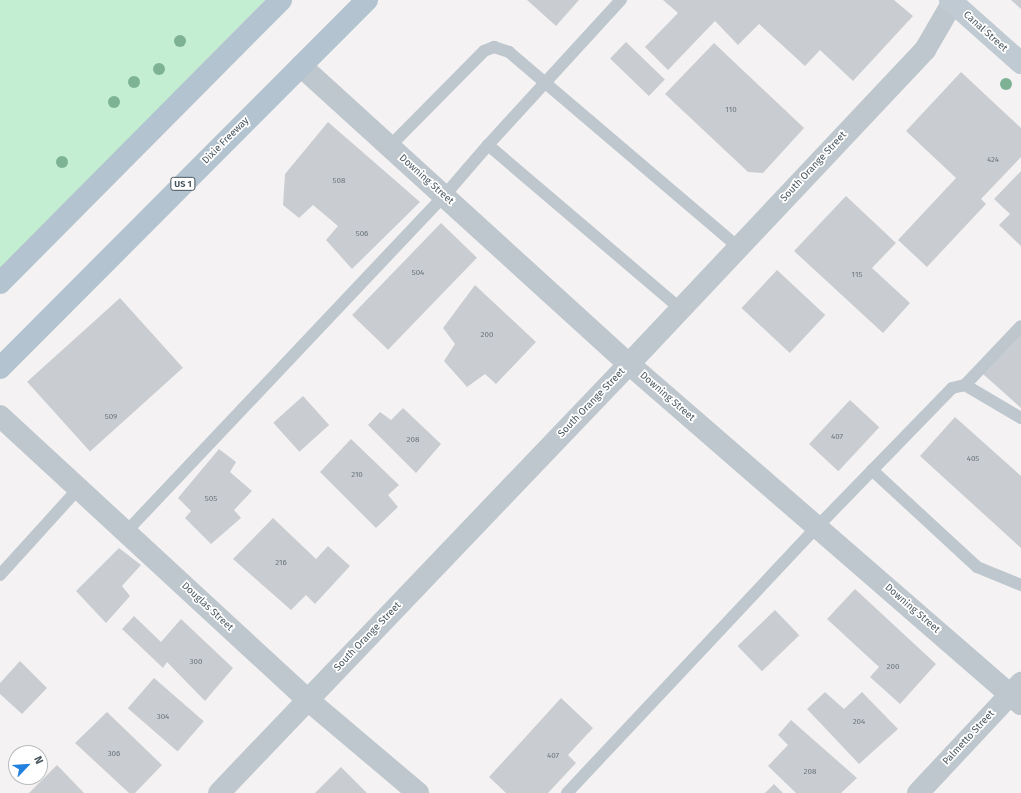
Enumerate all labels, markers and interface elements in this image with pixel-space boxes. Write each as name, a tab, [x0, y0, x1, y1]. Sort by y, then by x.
street label: Canal Street	[961, 9, 1009, 55]
house number: 110	[725, 105, 737, 115]
street label: Dixie Freeway	[200, 115, 252, 167]
street label: South Orange Street	[779, 130, 849, 204]
street label: Downing Street	[396, 152, 456, 208]
house number: 424	[987, 155, 999, 165]
house number: 508	[333, 176, 345, 186]
road number: US 1	[170, 177, 196, 191]
house number: 506	[356, 229, 368, 239]
house number: 504	[412, 268, 424, 278]
house number: 115	[852, 270, 862, 280]
house number: 200	[481, 330, 493, 340]
street label: South Orange Street	[556, 366, 628, 440]
street label: Downing Street	[637, 370, 697, 424]
house number: 509	[105, 412, 117, 422]
house number: 407	[831, 432, 843, 442]
house number: 208	[407, 435, 419, 445]
house number: 405	[967, 454, 979, 464]
house number: 210	[351, 470, 363, 480]
house number: 505	[205, 494, 217, 504]
house number: 216	[275, 558, 287, 568]
street label: Douglas Street	[179, 580, 235, 634]
street label: Downing Street	[882, 582, 942, 636]
street label: South Orange Street	[332, 600, 404, 674]
house number: 300	[190, 657, 202, 667]
house number: 200	[887, 662, 899, 672]
street label: Palmetto Street	[941, 708, 997, 768]
house number: 304	[157, 712, 169, 722]
house number: 204	[853, 717, 865, 727]
north arrow	[8, 745, 48, 785]
house number: 306	[108, 749, 120, 759]
house number: 407	[547, 751, 559, 761]
text: N	[31, 754, 46, 766]
house number: 208	[804, 767, 816, 777]

